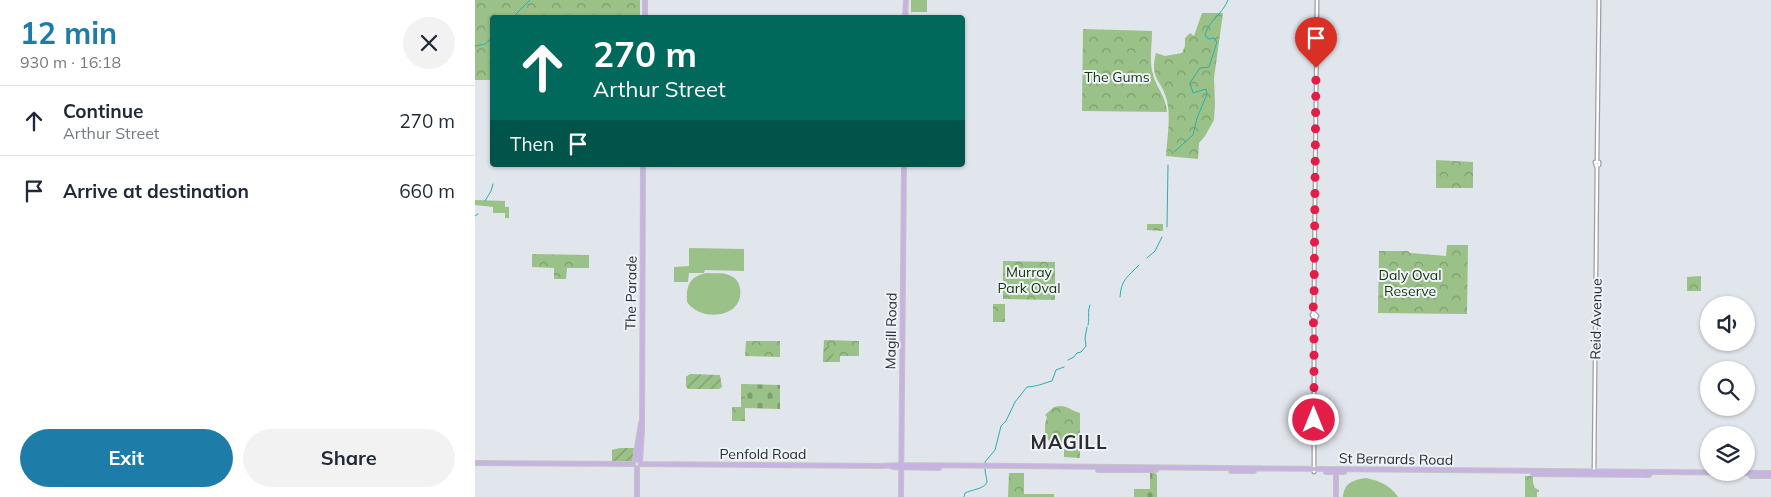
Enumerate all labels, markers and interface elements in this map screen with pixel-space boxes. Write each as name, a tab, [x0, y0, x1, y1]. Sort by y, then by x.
text: 12 min	[20, 14, 117, 52]
button: close	[403, 17, 455, 69]
pin	[1295, 17, 1337, 68]
icon: arrive	[1302, 24, 1330, 52]
text: 270 m	[593, 32, 697, 76]
icon: ahead	[510, 35, 575, 100]
text: 930 m · 16:18	[20, 52, 121, 72]
park label: The Gums	[1084, 68, 1150, 86]
text: Arthur Street	[593, 75, 726, 103]
text: Continue	[63, 99, 143, 123]
icon: ahead	[20, 107, 48, 135]
text: 270 m	[399, 109, 455, 133]
text: Arthur Street	[63, 123, 159, 143]
icon: arrive	[564, 130, 592, 158]
text: Then	[510, 132, 554, 156]
icon: arrive	[20, 177, 48, 205]
text: Arrive at destination	[63, 179, 249, 203]
text: 660 m	[399, 179, 455, 203]
street label: The Parade	[621, 256, 641, 330]
park label: Murray Park Oval	[998, 263, 1060, 297]
park label: Daly Oval Reserve	[1378, 266, 1442, 300]
street label: Reid Avenue	[1586, 278, 1606, 360]
street label: Magill Road	[881, 292, 901, 370]
map controls	[1700, 296, 1755, 481]
button: sound	[1700, 296, 1755, 351]
button: search	[1700, 361, 1755, 416]
position arrow	[1287, 393, 1339, 445]
button: layers	[1700, 426, 1755, 481]
button: Exit	[20, 429, 233, 487]
button: Share	[243, 429, 455, 487]
district label: MAGILL	[1030, 430, 1108, 454]
street label: Penfold Road	[720, 445, 806, 463]
street label: St Bernards Road	[1339, 449, 1453, 469]

